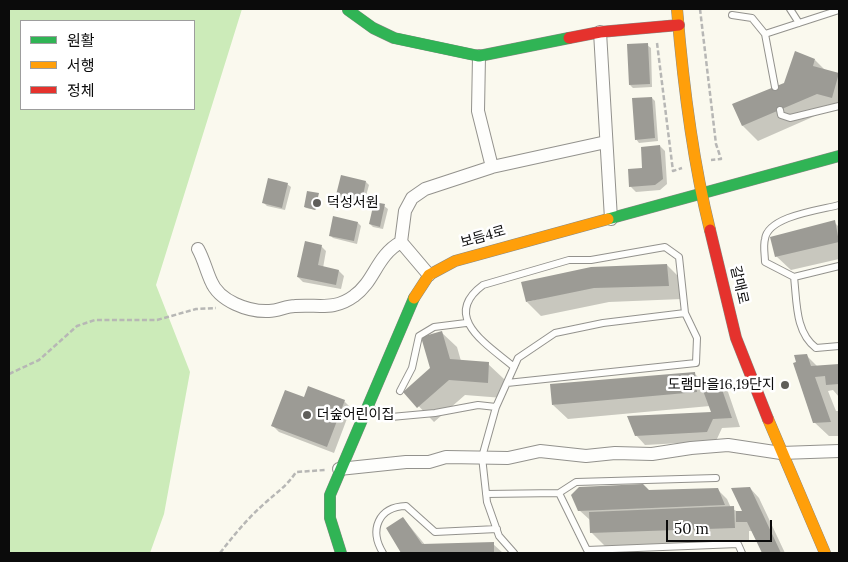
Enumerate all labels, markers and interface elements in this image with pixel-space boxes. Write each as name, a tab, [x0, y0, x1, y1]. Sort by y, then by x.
legend	[20, 20, 195, 110]
text: 원활	[67, 31, 95, 50]
text: 서행	[67, 56, 95, 75]
text: 정체	[67, 81, 95, 100]
place label: 덕성서원	[327, 195, 379, 211]
marker: 덕성서원	[311, 197, 323, 209]
street label: 보듬4로	[458, 223, 508, 251]
street label: 갈매로	[726, 264, 752, 306]
place label: 도램마을16,19단지	[668, 377, 775, 393]
marker: 도램마을16,19단지	[779, 379, 791, 391]
place label: 더숲어린이집	[317, 407, 394, 423]
marker: 더숲어린이집	[301, 409, 313, 421]
scale bar	[668, 510, 774, 542]
text: 50 m	[674, 519, 709, 538]

